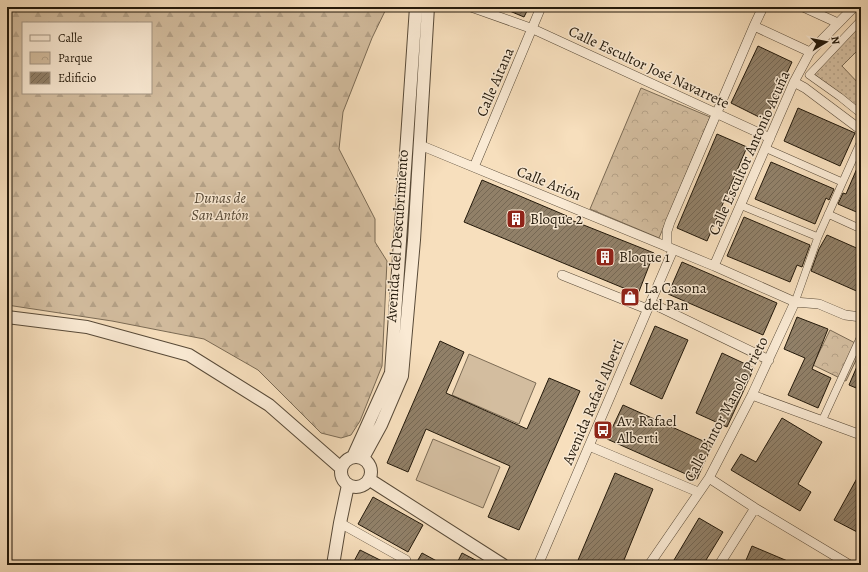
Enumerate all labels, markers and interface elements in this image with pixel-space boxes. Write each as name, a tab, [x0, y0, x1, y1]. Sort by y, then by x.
street label: Calle Escultor José Navarrete	[565, 21, 733, 113]
legend	[22, 22, 152, 94]
north arrow	[806, 22, 846, 62]
text: Calle	[58, 30, 82, 46]
text: N	[827, 35, 843, 46]
street label: Calle Aitana	[471, 44, 519, 120]
text: Parque	[58, 50, 93, 66]
street label: Calle Escultor Antonio Acuña	[704, 68, 794, 238]
text: Edificio	[58, 70, 96, 86]
street label: Avenida del Descubrimiento	[381, 149, 413, 324]
street label: Calle Arión	[514, 161, 584, 205]
park label: Dunas de San Antón	[191, 188, 249, 225]
building icon: Bloque 2	[505, 208, 527, 230]
place label: Bloque 2	[530, 209, 583, 229]
building icon: Bloque 1	[594, 246, 616, 268]
place label: Bloque 1	[619, 247, 670, 267]
place label: La Casona del Pan	[644, 278, 707, 315]
shop icon: La Casona del Pan	[619, 286, 641, 308]
street label: Calle Pintor Manolo Prieto	[679, 333, 773, 485]
street label: Avenida Rafael Alberti	[557, 336, 628, 469]
place label: Av. Rafael Alberti	[616, 411, 677, 448]
bus stop icon: Av. Rafael Alberti	[592, 419, 614, 441]

